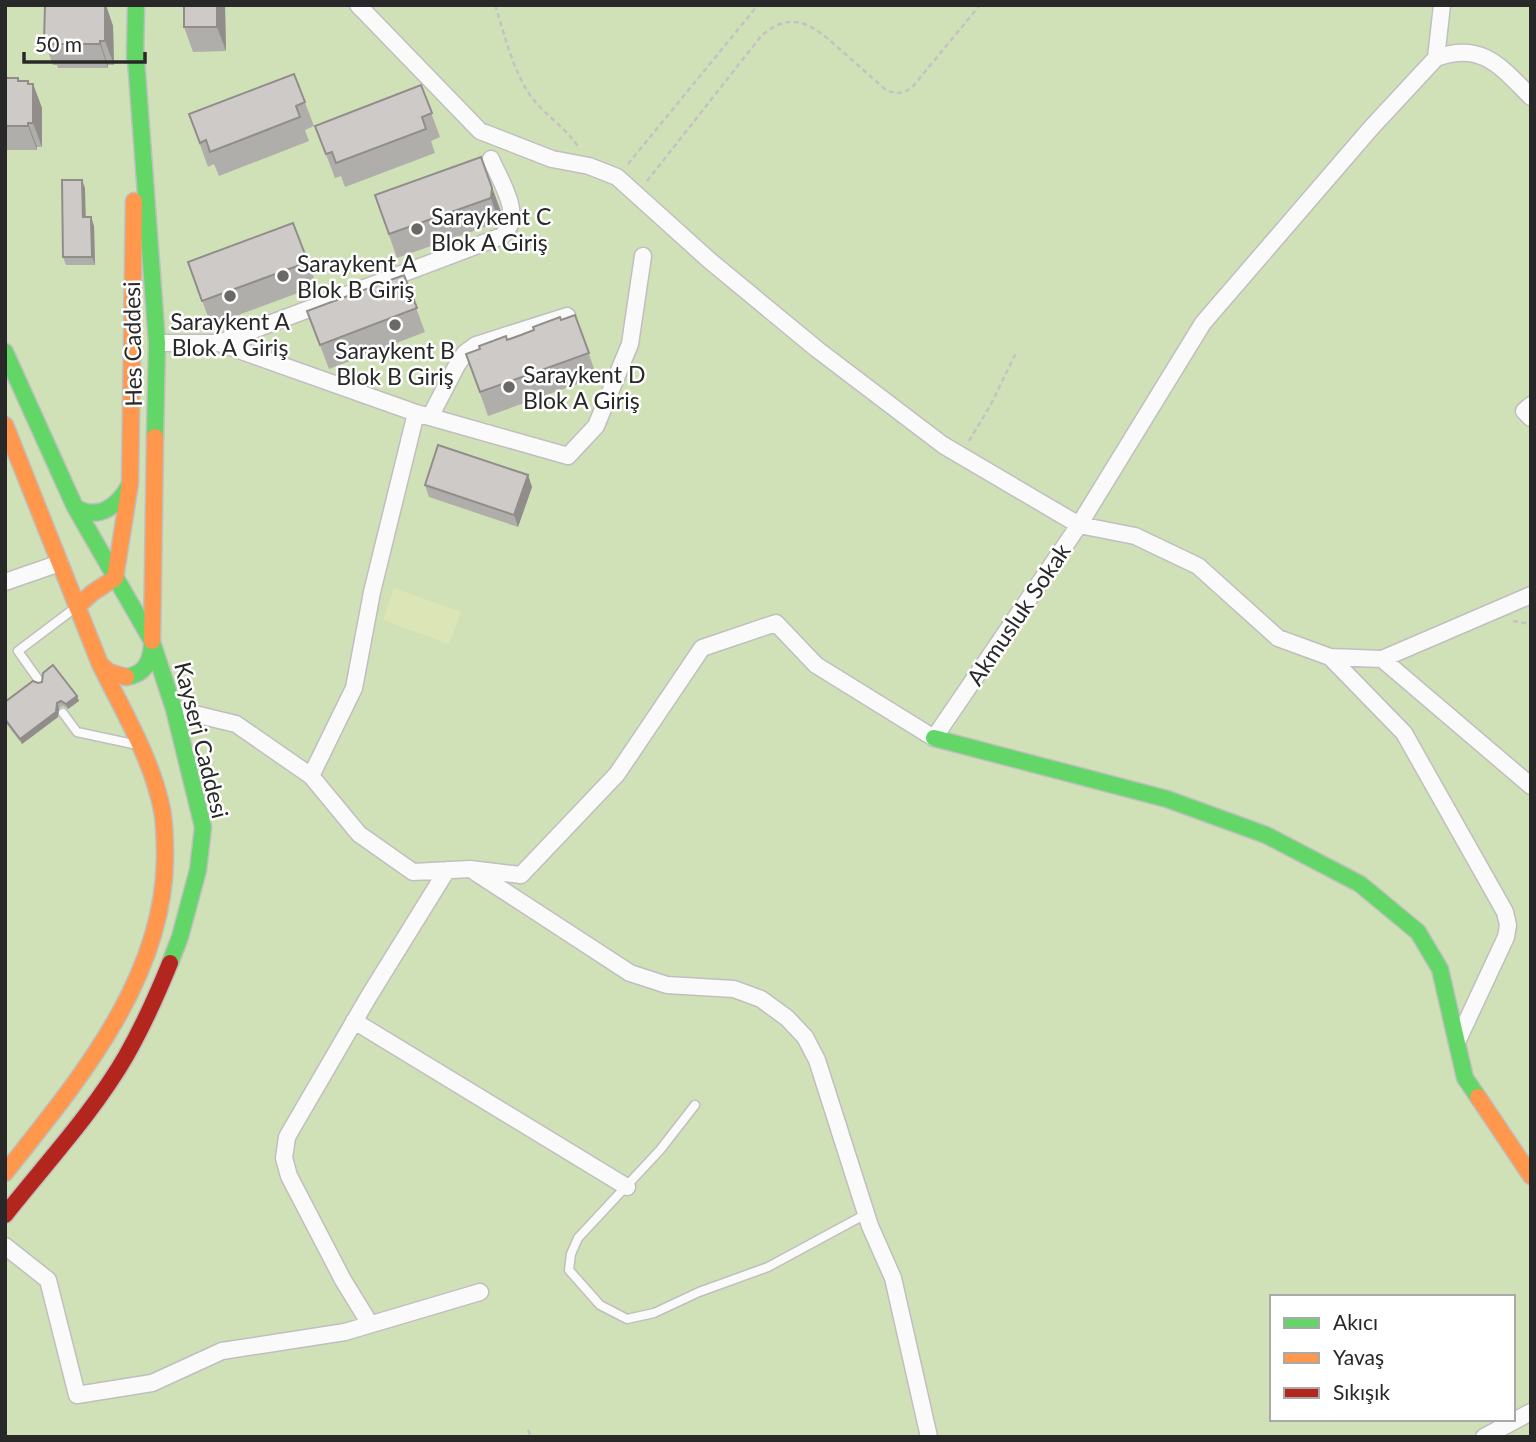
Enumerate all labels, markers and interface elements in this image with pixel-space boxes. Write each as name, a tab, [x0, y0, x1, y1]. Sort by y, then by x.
scale bar	[24, 21, 145, 65]
text: 50 m	[35, 31, 82, 56]
place label: Saraykent C Blok A Giriş	[431, 202, 551, 256]
marker: Saraykent C Blok A Giriş	[409, 221, 425, 237]
place label: Saraykent A Blok B Giriş	[297, 249, 417, 303]
marker: Saraykent A Blok B Giriş	[275, 268, 291, 284]
street label: Hes Caddesi	[117, 281, 147, 407]
marker: Saraykent A Blok A Giriş	[222, 288, 238, 304]
place label: Saraykent A Blok A Giriş	[170, 307, 290, 361]
marker: Saraykent B Blok B Giriş	[387, 317, 403, 333]
place label: Saraykent B Blok B Giriş	[335, 336, 455, 390]
place label: Saraykent D Blok A Giriş	[523, 360, 645, 414]
marker: Saraykent D Blok A Giriş	[501, 379, 517, 395]
street label: Akmusluk Sokak	[960, 538, 1076, 690]
street label: Kayseri Caddesi	[169, 659, 235, 821]
legend	[1270, 1295, 1515, 1421]
text: Akıcı	[1333, 1309, 1378, 1334]
text: Yavaş	[1333, 1344, 1384, 1369]
text: Sıkışık	[1333, 1379, 1390, 1404]

